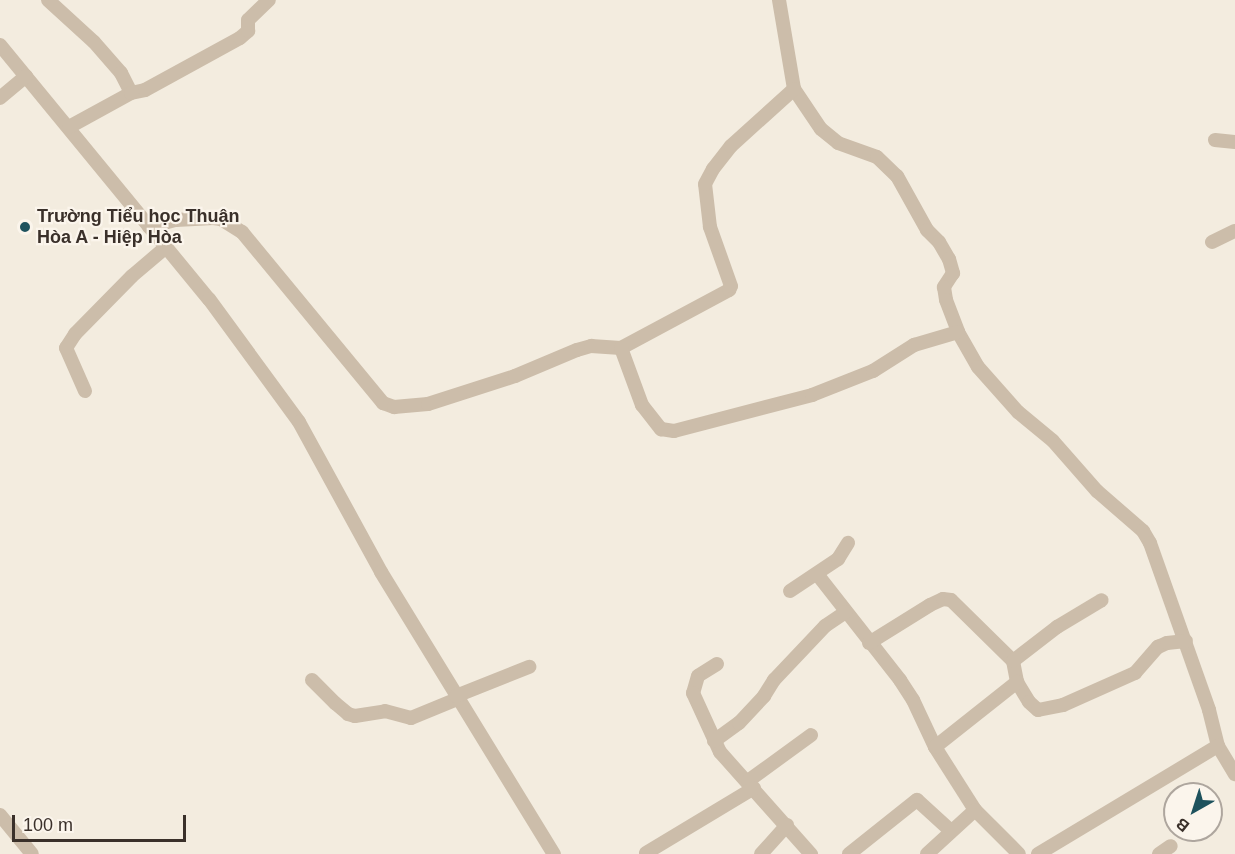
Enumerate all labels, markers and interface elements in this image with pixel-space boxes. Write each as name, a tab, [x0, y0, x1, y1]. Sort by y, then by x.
place label: Trường Tiểu học Thuận Hòa A - Hiệp Hòa	[37, 206, 240, 248]
marker: Trường Tiểu học Thuận Hòa A - Hiệp Hòa	[18, 220, 32, 234]
north arrow	[1163, 782, 1223, 842]
scale bar	[15, 803, 189, 841]
text: 100 m	[23, 815, 73, 835]
text: B	[1173, 815, 1192, 835]

